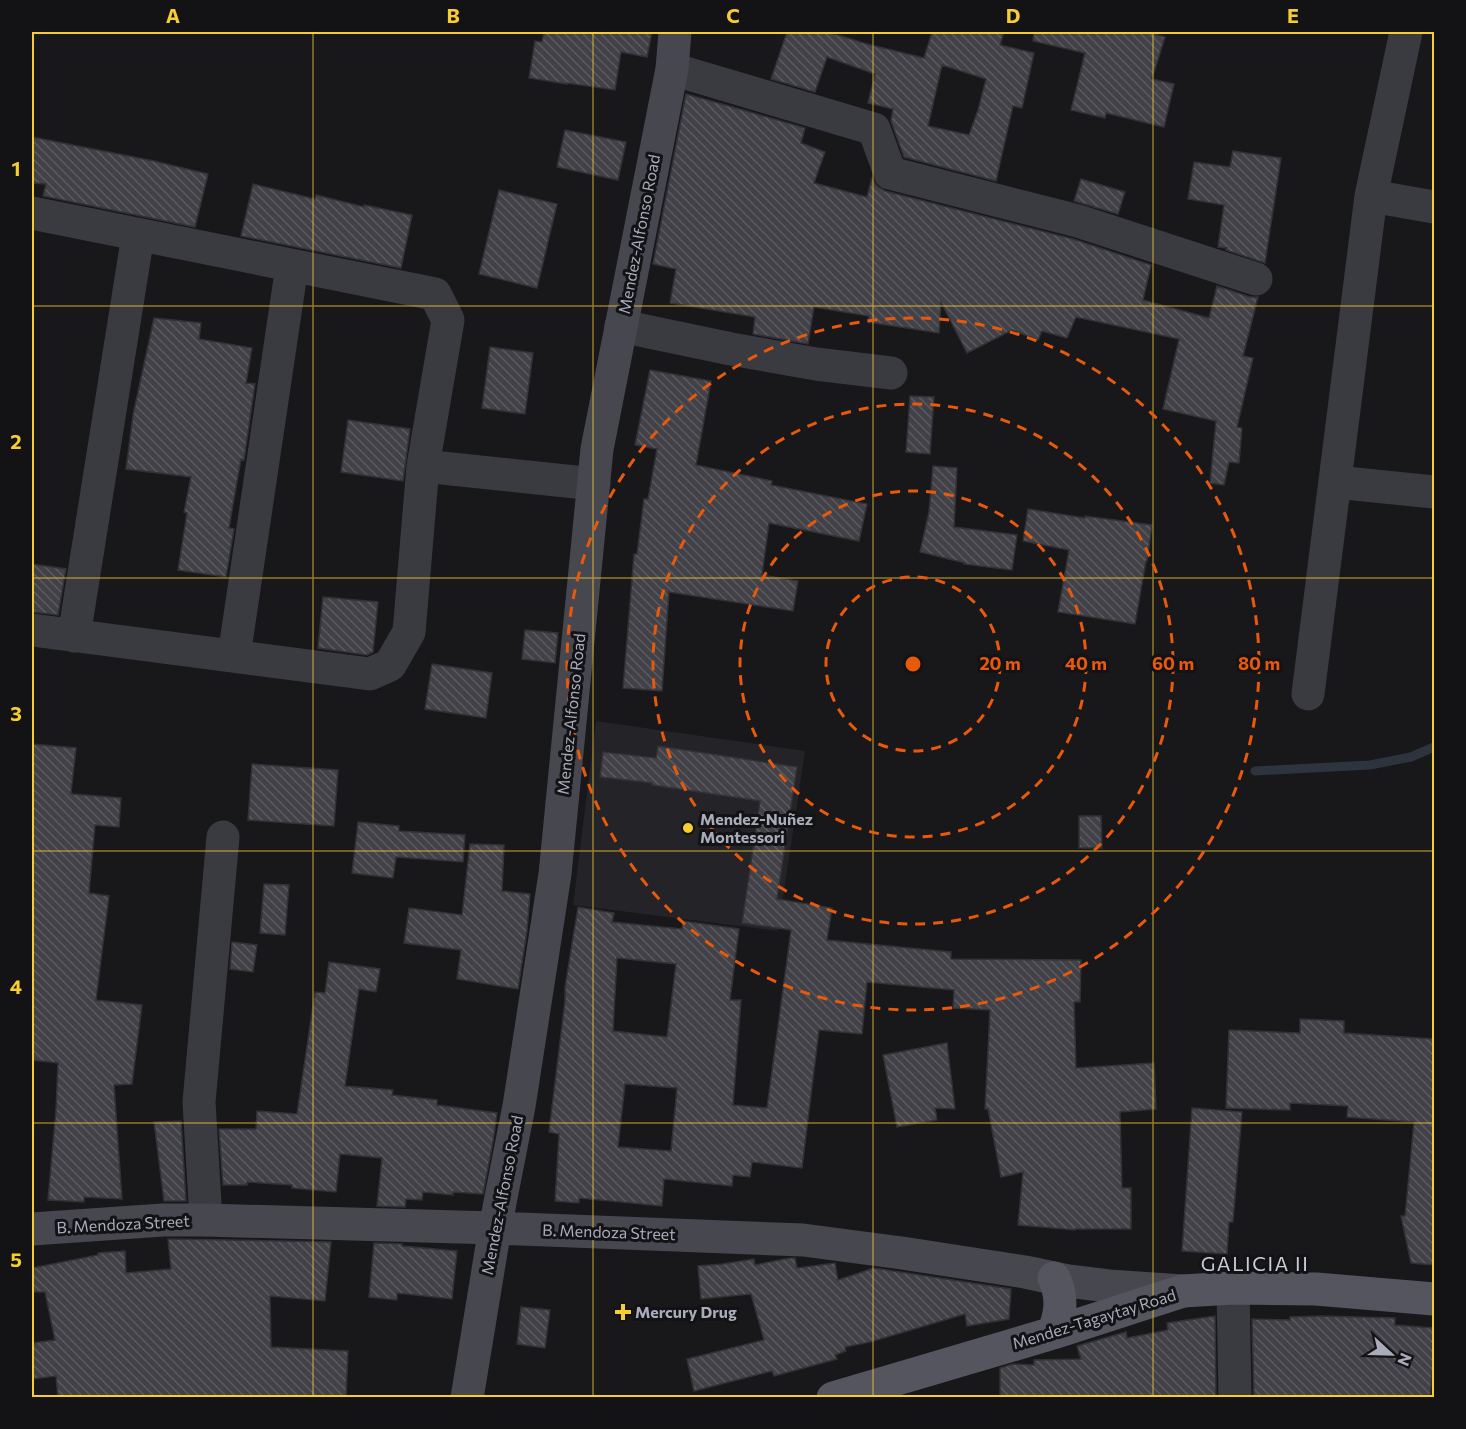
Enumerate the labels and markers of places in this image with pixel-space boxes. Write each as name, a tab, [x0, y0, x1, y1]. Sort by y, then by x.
centre of rings	[903, 654, 923, 674]
place label: Mendez-Nuñez Montessori	[700, 809, 813, 846]
marker: Mendez-Nuñez Montessori	[681, 821, 695, 835]
place label: Mercury Drug	[635, 1302, 737, 1321]
marker: Mercury Drug	[616, 1305, 630, 1319]

